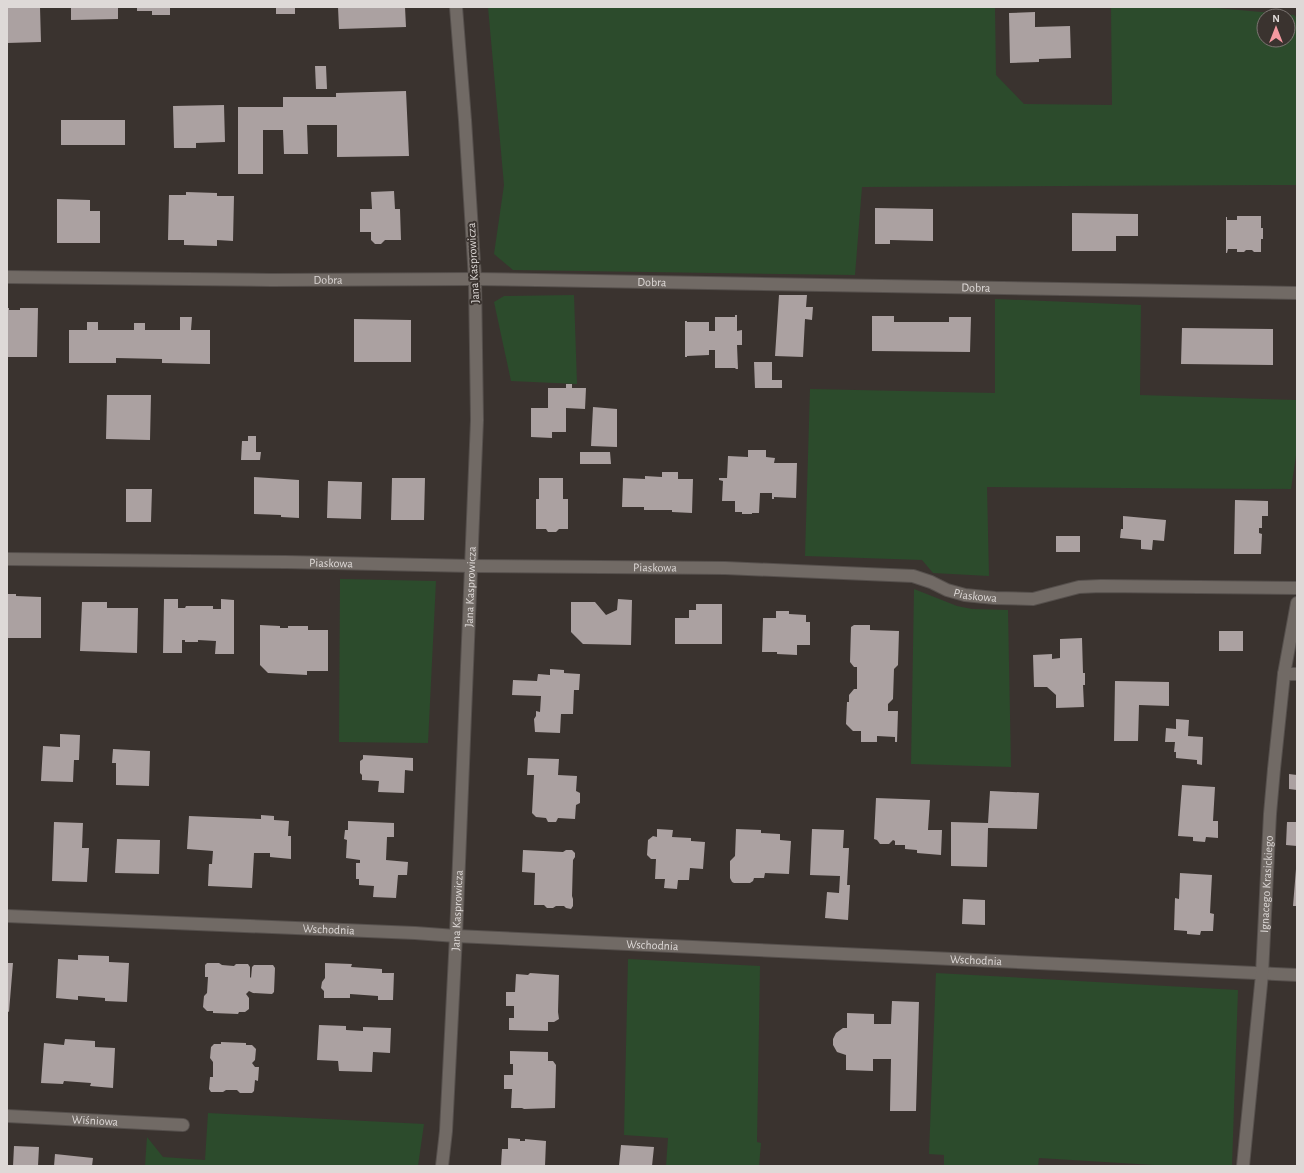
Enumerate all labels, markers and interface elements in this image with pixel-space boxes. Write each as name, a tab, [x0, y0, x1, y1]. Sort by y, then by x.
north arrow	[1256, 8, 1296, 48]
text: N	[1272, 13, 1280, 24]
street label: Jana Kasprowicza	[465, 222, 481, 304]
street label: Dobra	[313, 274, 343, 286]
street label: Dobra	[637, 276, 667, 288]
street label: Dobra	[961, 281, 991, 294]
street label: Jana Kasprowicza	[463, 546, 478, 627]
street label: Piaskowa	[309, 556, 353, 569]
street label: Piaskowa	[633, 561, 677, 574]
street label: Piaskowa	[952, 586, 998, 604]
street label: Ignacego Krasickiego	[1258, 835, 1275, 933]
street label: Jana Kasprowicza	[449, 869, 465, 951]
street label: Wschodnia	[302, 922, 356, 937]
street label: Wschodnia	[626, 938, 679, 952]
street label: Wschodnia	[950, 953, 1003, 967]
street label: Wiśniowa	[71, 1113, 119, 1128]

